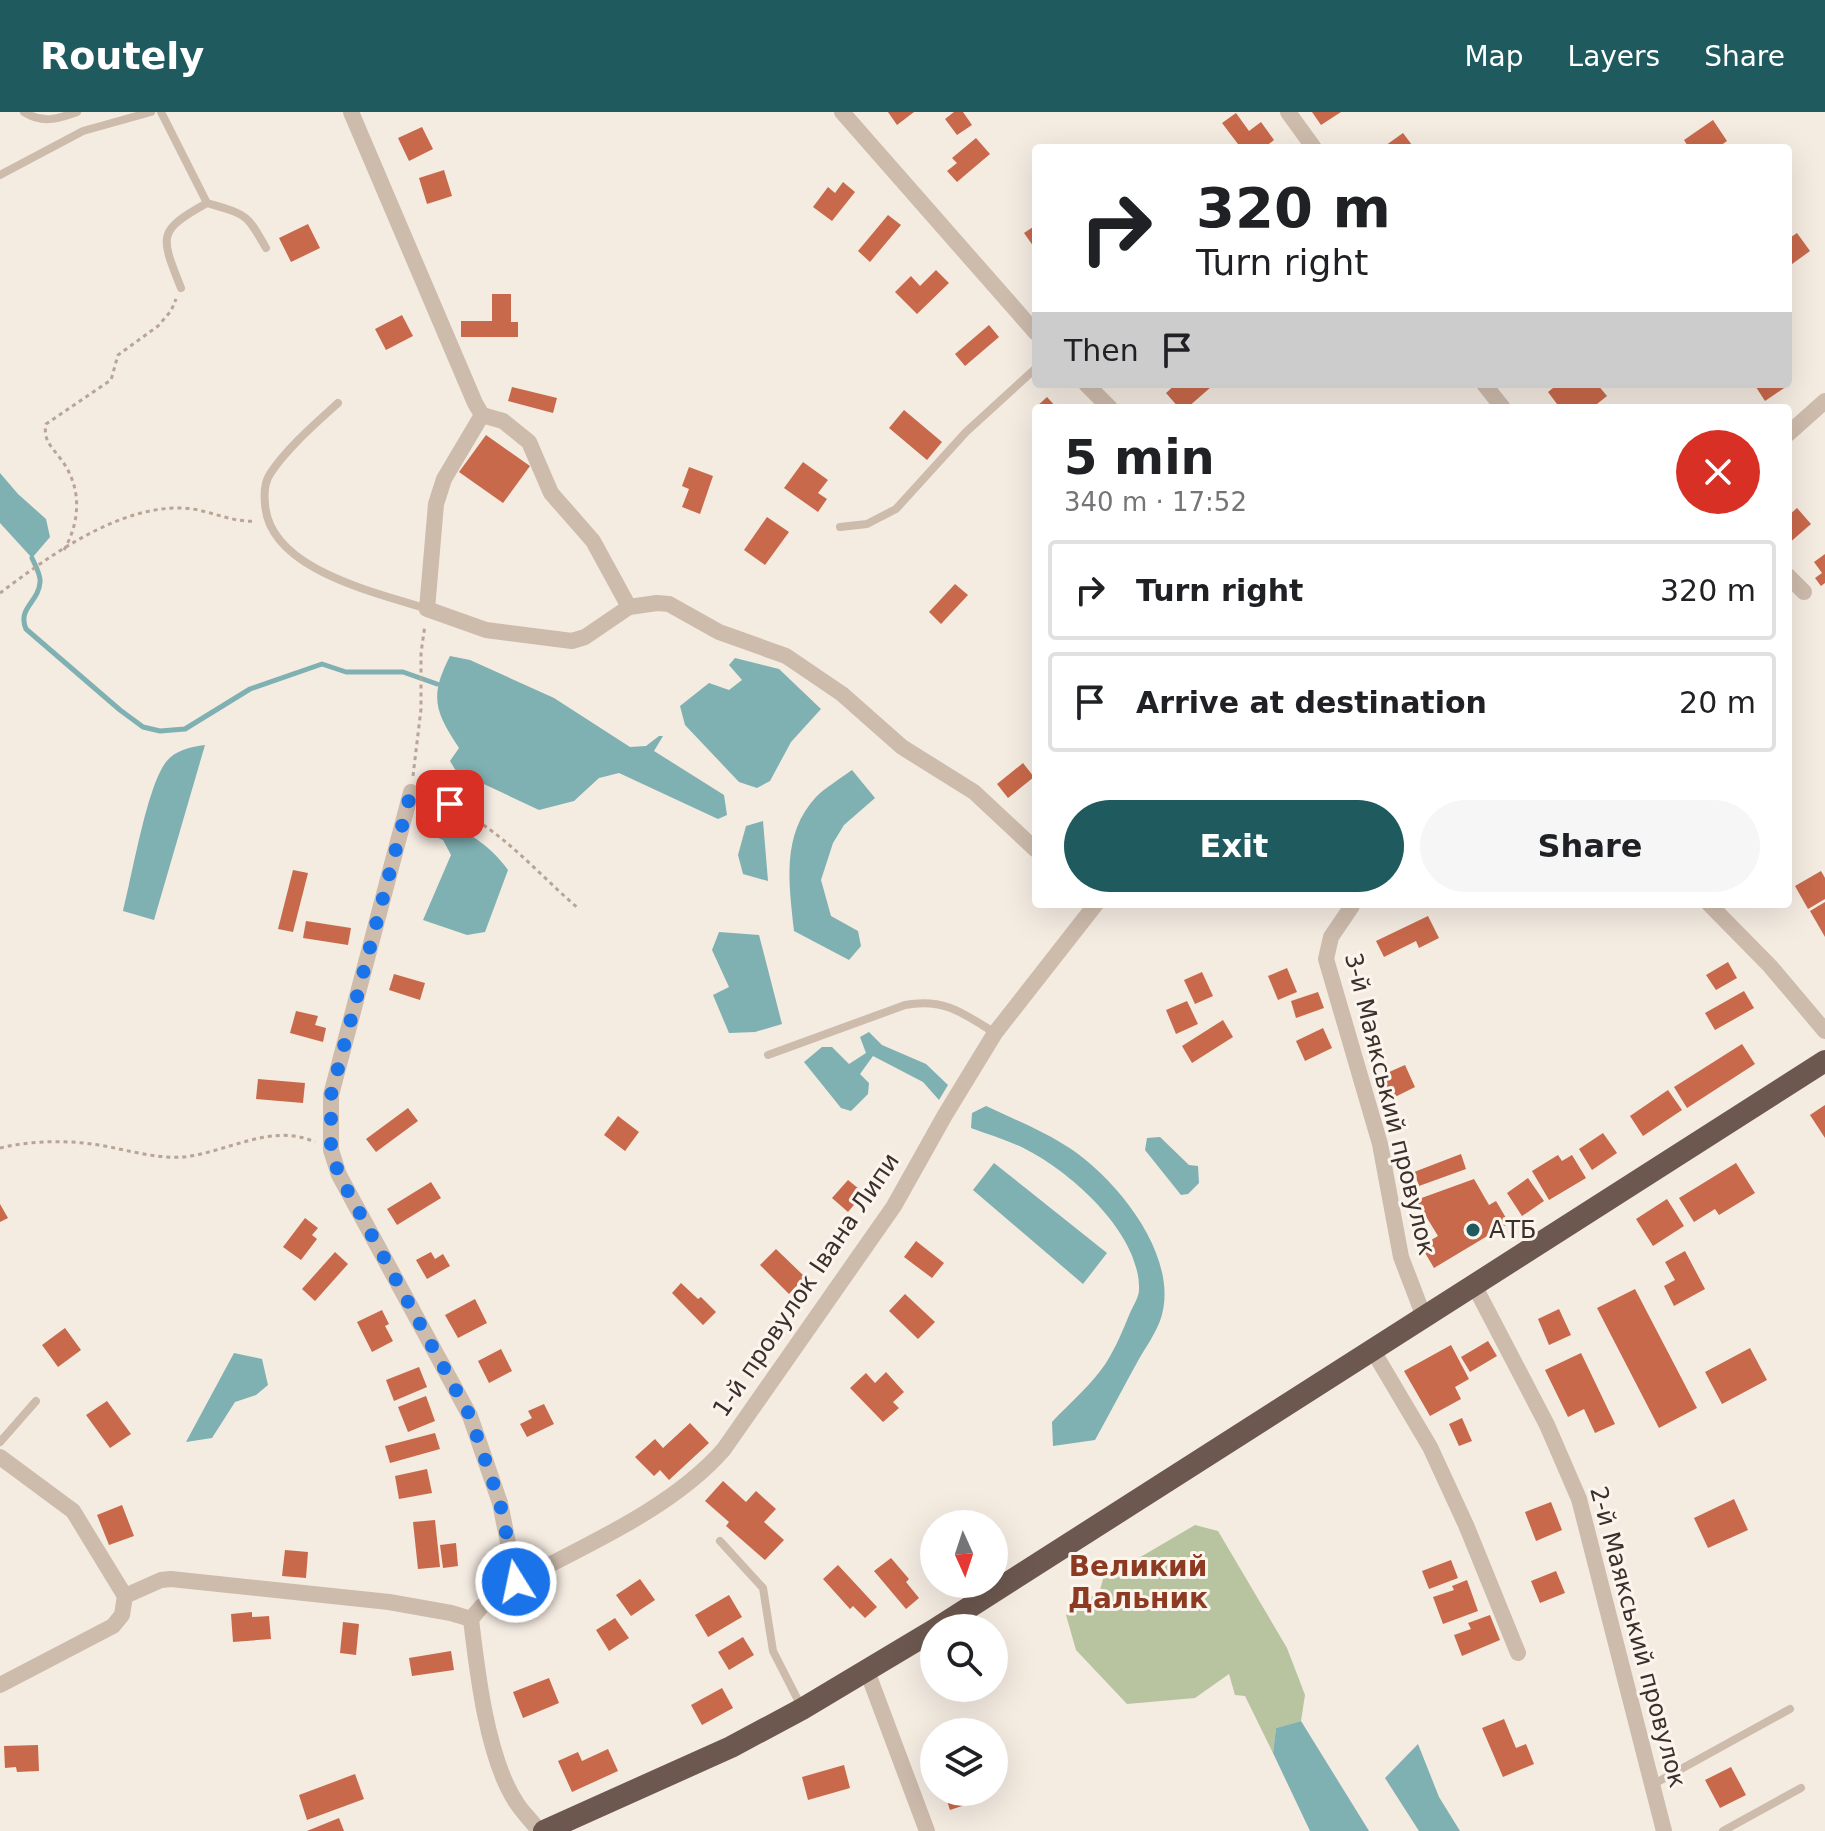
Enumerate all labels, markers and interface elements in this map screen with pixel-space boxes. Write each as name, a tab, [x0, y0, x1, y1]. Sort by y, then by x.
text: Routely	[40, 34, 204, 78]
text: Map	[1464, 40, 1524, 73]
text: Layers	[1568, 40, 1660, 73]
text: Share	[1704, 40, 1785, 73]
text: 320 m	[1196, 175, 1391, 240]
icon: right	[1064, 176, 1168, 280]
text: Turn right	[1196, 242, 1368, 283]
icon: arrive	[1155, 328, 1199, 372]
text: Then	[1064, 333, 1139, 368]
text: 5 min	[1064, 429, 1215, 485]
button: close	[1676, 430, 1760, 514]
text: 340 m · 17:52	[1064, 487, 1247, 517]
icon: right	[1068, 568, 1112, 612]
text: Turn right	[1136, 573, 1303, 608]
text: 320 m	[1660, 573, 1756, 608]
icon: arrive	[1068, 680, 1112, 724]
text: Arrive at destination	[1136, 685, 1487, 720]
text: 20 m	[1679, 685, 1756, 720]
pin	[416, 770, 484, 838]
icon: arrive	[428, 782, 472, 826]
button: Exit	[1064, 800, 1404, 892]
button: Share	[1420, 800, 1760, 892]
street label: 3-й Маякський провулок	[1339, 950, 1441, 1258]
street label: 1-й провулок Івана Липи	[707, 1148, 905, 1422]
place label: АТБ	[1489, 1216, 1537, 1244]
marker: АТБ	[1464, 1221, 1482, 1239]
street label: 2-й Маякський провулок	[1584, 1483, 1692, 1791]
north arrow	[920, 1510, 1008, 1598]
map controls	[920, 1510, 1008, 1806]
position arrow	[474, 1540, 558, 1624]
district label: Великий Дальник	[1068, 1550, 1208, 1615]
button: search	[920, 1614, 1008, 1702]
button: layers	[920, 1718, 1008, 1806]

